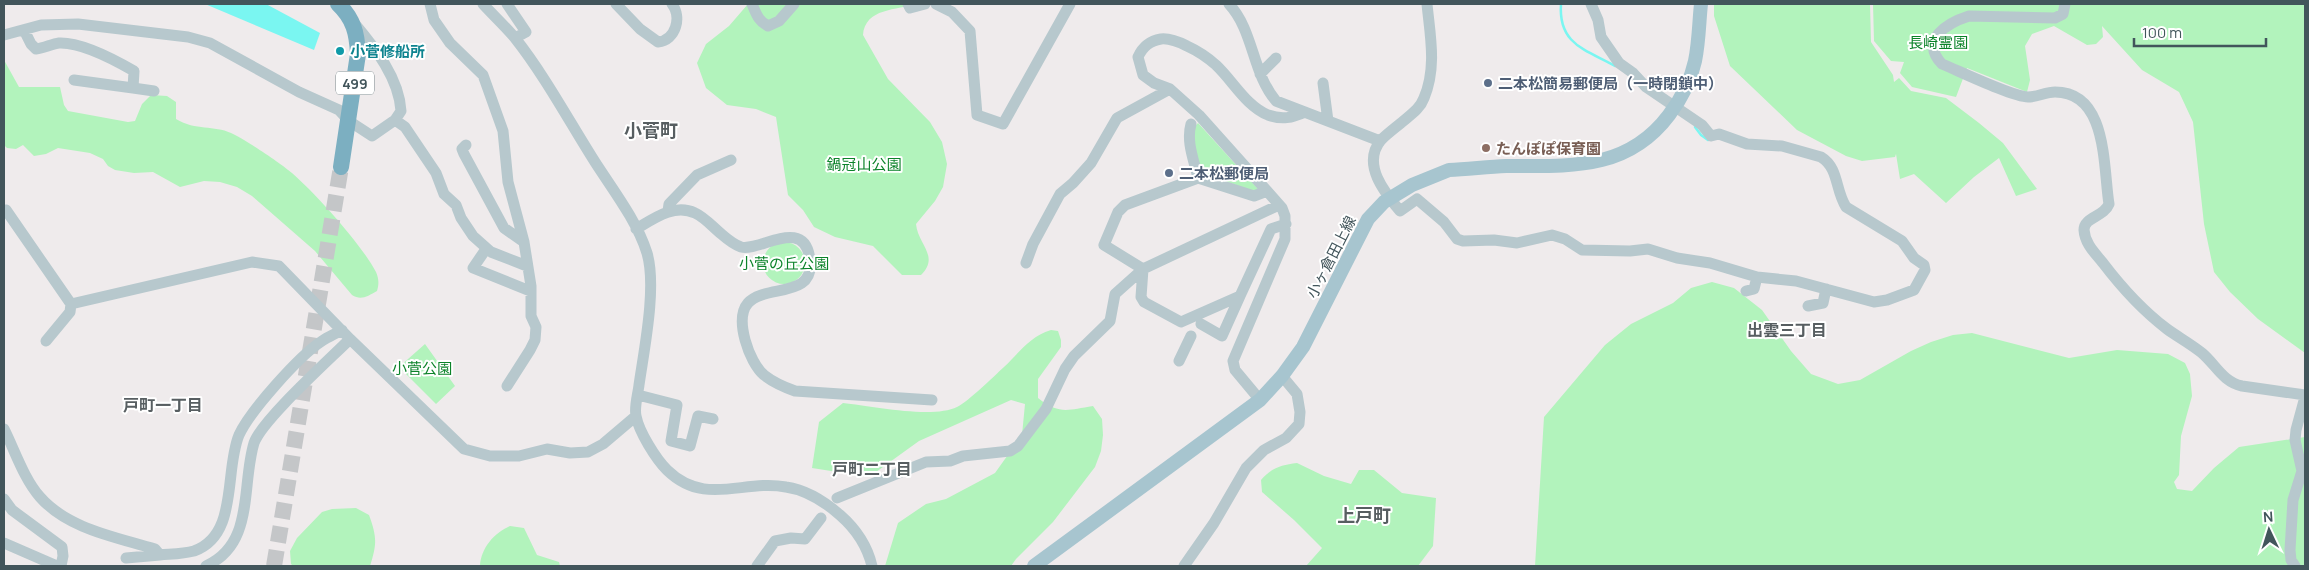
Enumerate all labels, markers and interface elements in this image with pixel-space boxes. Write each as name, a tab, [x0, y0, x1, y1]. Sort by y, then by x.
scale bar	[2134, 15, 2266, 47]
text: 100 m	[2142, 22, 2182, 43]
park label: 長崎霊園	[1908, 32, 1968, 53]
place label: 小菅修船所	[350, 41, 425, 62]
marker: 小菅修船所	[334, 45, 346, 57]
road number: 499	[336, 72, 374, 95]
place label: 二本松簡易郵便局（一時閉鎖中）	[1498, 73, 1723, 94]
marker: 二本松簡易郵便局（一時閉鎖中）	[1482, 77, 1494, 89]
district label: 小菅町	[624, 118, 678, 142]
place label: たんぽぽ保育園	[1496, 138, 1601, 159]
marker: たんぽぽ保育園	[1480, 142, 1492, 154]
park label: 鍋冠山公園	[826, 154, 902, 175]
place label: 二本松郵便局	[1179, 163, 1269, 184]
marker: 二本松郵便局	[1163, 167, 1175, 179]
street label: 小ヶ倉田上線	[1301, 212, 1361, 302]
park label: 小菅の丘公園	[739, 253, 829, 274]
district label: 出雲三丁目	[1747, 319, 1827, 341]
park label: 小菅公園	[392, 358, 452, 379]
district label: 戸町一丁目	[123, 394, 203, 416]
district label: 戸町二丁目	[832, 458, 912, 480]
district label: 上戸町	[1337, 503, 1391, 527]
north arrow	[2244, 505, 2294, 555]
text: N	[2262, 507, 2274, 526]

